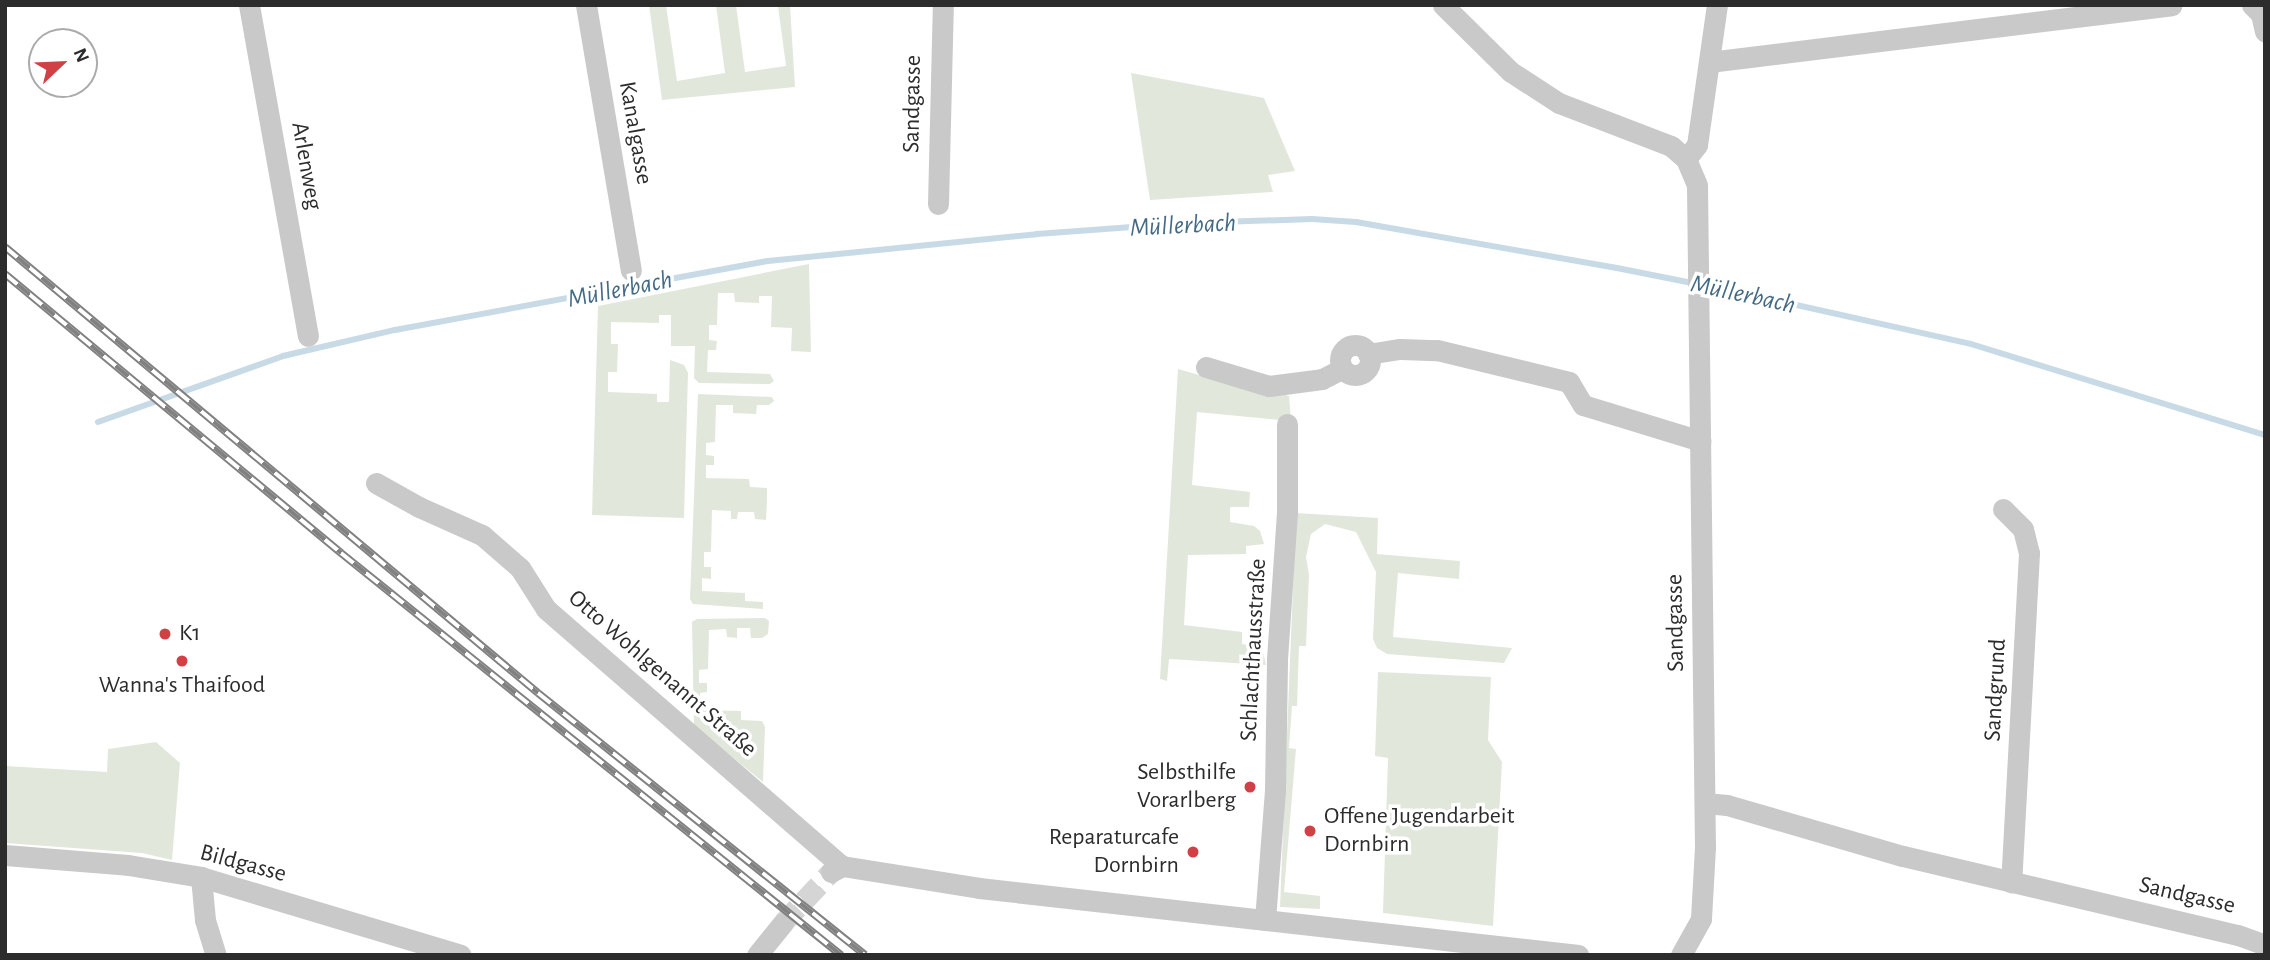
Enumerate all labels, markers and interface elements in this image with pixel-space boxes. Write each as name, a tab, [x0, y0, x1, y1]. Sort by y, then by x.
north arrow	[28, 28, 98, 98]
text: N	[70, 46, 92, 65]
street label: Sandgasse	[898, 55, 928, 153]
street label: Kanalgasse	[612, 79, 658, 187]
street label: Arlenweg	[284, 120, 328, 212]
water label: Müllerbach	[1129, 208, 1237, 244]
water label: Müllerbach	[565, 265, 675, 315]
water label: Müllerbach	[1688, 269, 1798, 321]
street label: Schlachthausstraße	[1235, 558, 1273, 742]
street label: Sandgasse	[1661, 574, 1691, 672]
street label: Otto Wohlgenannt Straße	[562, 584, 762, 764]
place label: K1	[179, 620, 200, 648]
marker: K1	[157, 626, 173, 642]
street label: Sandgrund	[1979, 638, 2013, 742]
marker: Wanna's Thaifood	[174, 653, 190, 669]
place label: Wanna's Thaifood	[99, 672, 265, 700]
place label: Selbsthilfe Vorarlberg	[1137, 759, 1236, 815]
marker: Selbsthilfe Vorarlberg	[1242, 779, 1258, 795]
place label: Offene Jugendarbeit Dornbirn	[1324, 803, 1514, 859]
marker: Offene Jugendarbeit Dornbirn	[1302, 823, 1318, 839]
place label: Reparaturcafe Dornbirn	[1049, 824, 1179, 880]
street label: Bildgasse	[197, 839, 289, 889]
marker: Reparaturcafe Dornbirn	[1185, 844, 1201, 860]
street label: Sandgasse	[2136, 871, 2238, 921]

